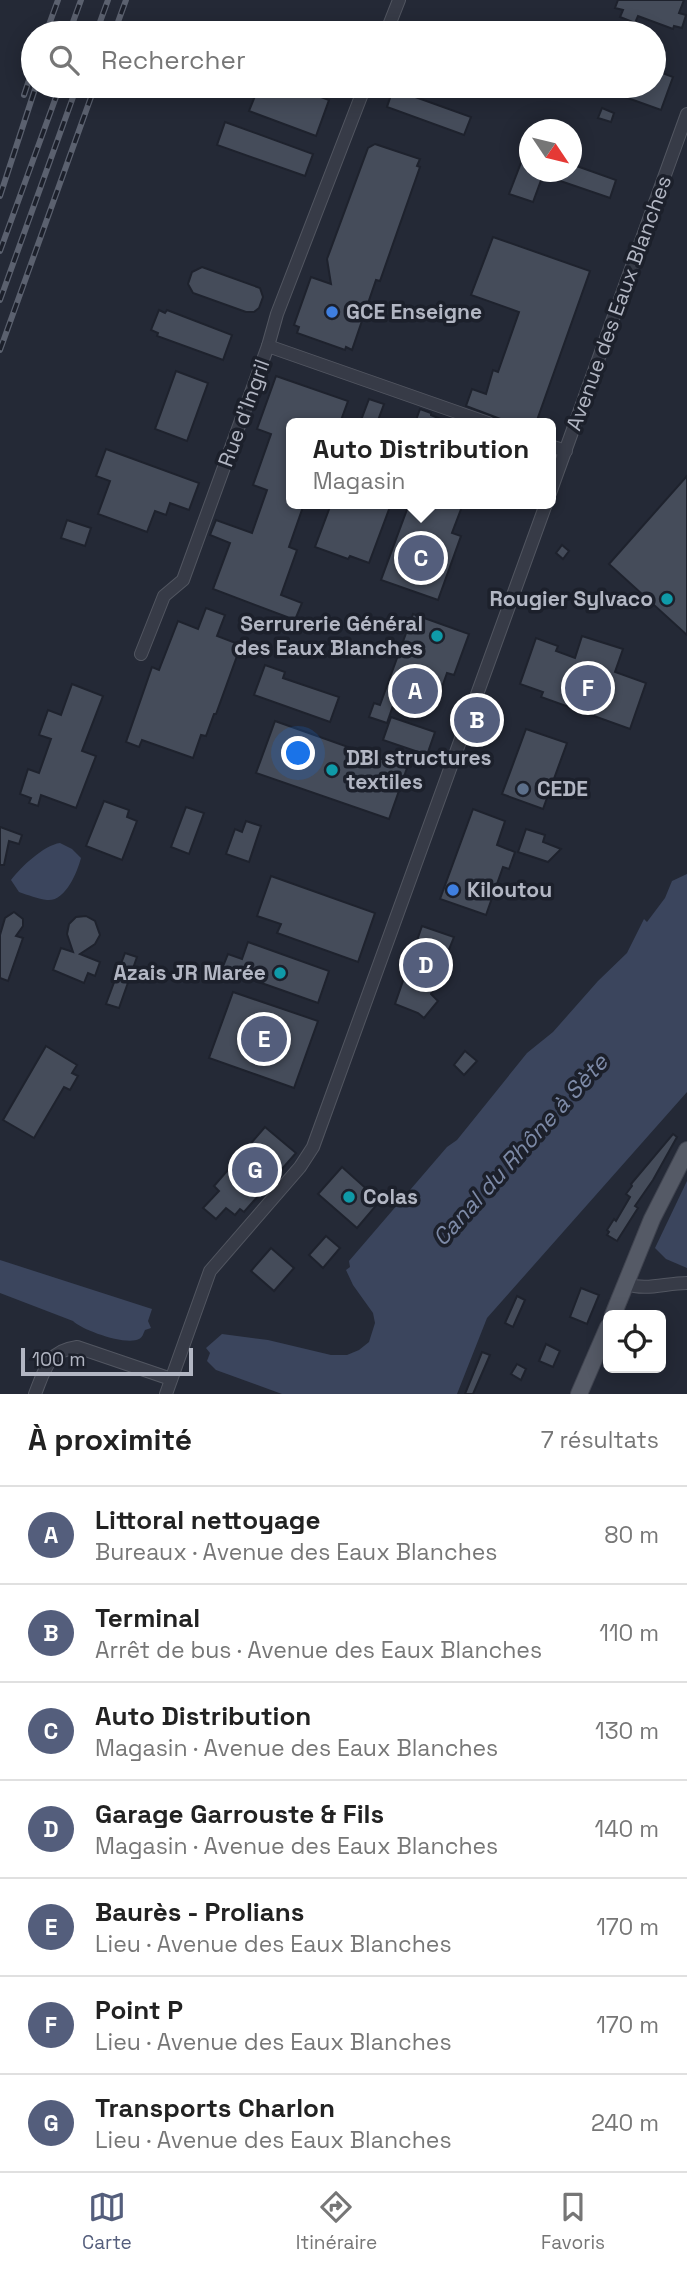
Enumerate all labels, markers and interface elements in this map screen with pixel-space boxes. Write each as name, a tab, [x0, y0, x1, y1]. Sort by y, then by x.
search box	[21, 21, 666, 98]
icon: search	[45, 41, 83, 79]
text: Rechercher	[101, 43, 246, 77]
north arrow	[519, 119, 582, 182]
street label: Avenue des Eaux Blanches	[560, 172, 677, 434]
place label: GCE Enseigne	[346, 298, 482, 325]
marker: GCE Enseigne	[324, 304, 340, 320]
street label: Rue d'Ingril	[212, 355, 275, 470]
popup	[286, 418, 556, 509]
text: Auto Distribution	[313, 432, 529, 466]
text: Magasin	[313, 466, 405, 496]
pin: C	[398, 532, 444, 584]
place label: Rougier Sylvaco	[490, 585, 653, 612]
marker: Rougier Sylvaco	[659, 591, 675, 607]
place label: Serrurerie Général des Eaux Blanches	[234, 610, 423, 661]
marker: Serrurerie Général des Eaux Blanches	[429, 628, 445, 644]
pin: F	[565, 662, 611, 714]
pin: A	[392, 665, 438, 717]
pin: B	[454, 694, 500, 746]
your location	[281, 736, 315, 770]
place label: DBI structures textiles	[346, 744, 492, 795]
marker: DBI structures textiles	[324, 762, 340, 778]
place label: CEDE	[537, 775, 588, 802]
marker: CEDE	[515, 781, 531, 797]
place label: Kiloutou	[467, 876, 552, 903]
marker: Kiloutou	[445, 882, 461, 898]
pin: D	[403, 939, 449, 991]
place label: Azais JR Marée	[113, 959, 266, 986]
marker: Azais JR Marée	[272, 965, 288, 981]
pin: E	[241, 1013, 287, 1065]
water label: Canal du Rhône à Sète	[426, 1047, 615, 1252]
pin: G	[232, 1144, 278, 1196]
place label: Colas	[363, 1183, 418, 1210]
marker: Colas	[341, 1189, 357, 1205]
map controls	[603, 1310, 666, 1373]
button: locate	[603, 1310, 666, 1373]
scale bar	[21, 1345, 192, 1377]
text: 100 m	[32, 1347, 86, 1372]
text: À proximité	[28, 1420, 192, 1459]
text: 7 résultats	[541, 1425, 659, 1455]
text: Littoral nettoyage	[95, 1503, 320, 1537]
text: A	[44, 1520, 58, 1550]
text: 80 m	[604, 1520, 659, 1550]
text: Bureaux · Avenue des Eaux Blanches	[95, 1537, 497, 1567]
text: Terminal	[95, 1601, 200, 1635]
text: B	[43, 1618, 59, 1648]
text: 110 m	[599, 1618, 659, 1648]
text: Arrêt de bus · Avenue des Eaux Blanches	[95, 1635, 542, 1665]
text: Auto Distribution	[95, 1699, 311, 1733]
text: C	[44, 1716, 58, 1746]
text: 130 m	[595, 1716, 659, 1746]
text: Magasin · Avenue des Eaux Blanches	[95, 1733, 498, 1763]
text: Garage Garrouste & Fils	[95, 1797, 384, 1831]
text: D	[43, 1814, 59, 1844]
text: 140 m	[595, 1814, 659, 1844]
text: Magasin · Avenue des Eaux Blanches	[95, 1831, 498, 1861]
text: Baurès - Prolians	[95, 1895, 304, 1929]
text: E	[45, 1912, 57, 1942]
text: 170 m	[596, 1912, 659, 1942]
text: Lieu · Avenue des Eaux Blanches	[95, 1929, 452, 1959]
text: Point P	[95, 1993, 183, 2027]
text: F	[45, 2010, 57, 2040]
text: 170 m	[596, 2010, 659, 2040]
text: Lieu · Avenue des Eaux Blanches	[95, 2027, 452, 2057]
text: Transports Charlon	[95, 2091, 335, 2125]
text: G	[43, 2108, 59, 2138]
text: 240 m	[591, 2108, 659, 2138]
text: Lieu · Avenue des Eaux Blanches	[95, 2125, 452, 2155]
tab: Carte	[82, 2188, 132, 2255]
tab: Itinéraire	[296, 2188, 377, 2255]
tab: Favoris	[541, 2188, 605, 2255]

